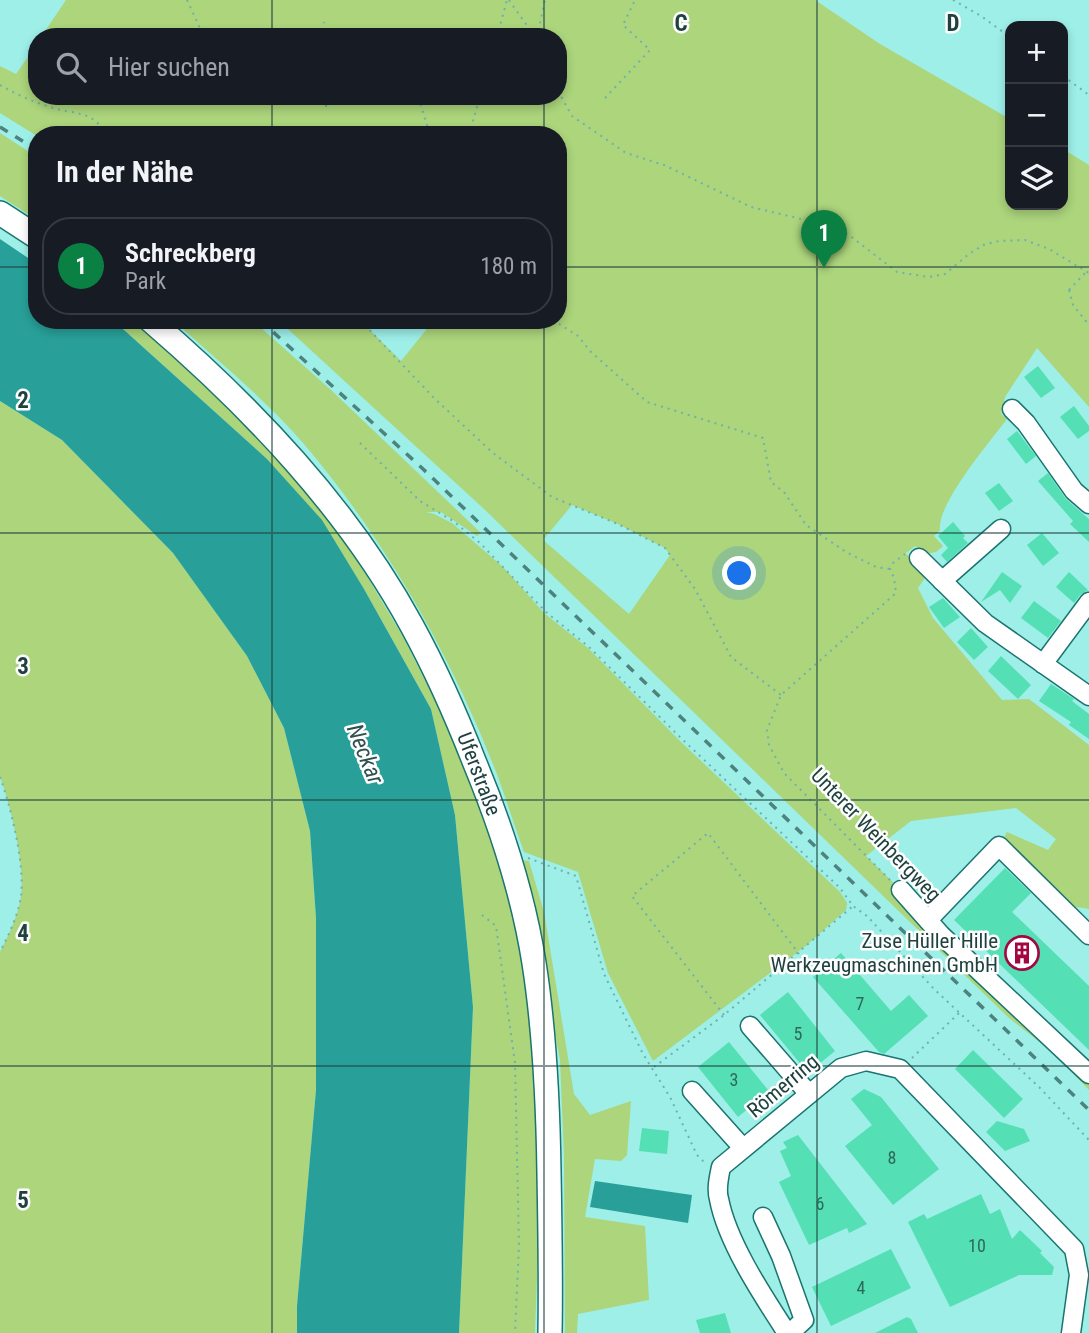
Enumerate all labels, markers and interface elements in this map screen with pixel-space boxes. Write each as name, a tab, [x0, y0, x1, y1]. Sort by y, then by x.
text: C	[674, 10, 688, 37]
text: D	[947, 10, 960, 37]
map controls	[1005, 21, 1068, 210]
button: +	[1005, 21, 1068, 84]
search box	[28, 28, 567, 105]
icon: search	[52, 48, 90, 86]
text: Hier suchen	[108, 52, 230, 82]
button: −	[1005, 84, 1068, 147]
button: layers	[1005, 147, 1068, 210]
text: In der Nähe	[56, 154, 193, 189]
pin: 1	[801, 210, 847, 268]
text: Schreckberg	[125, 238, 256, 268]
text: 1	[75, 253, 87, 280]
text: 180 m	[480, 253, 537, 280]
text: Park	[125, 268, 166, 295]
text: 2	[17, 387, 29, 414]
your location	[722, 556, 756, 590]
text: 3	[17, 653, 29, 680]
water label: Neckar	[341, 720, 390, 789]
street label: Uferstraße	[452, 729, 506, 819]
street label: Unterer Weinbergweg	[806, 763, 946, 907]
text: 4	[17, 920, 29, 947]
place label: Zuse Hüller Hille Werkzeugmaschinen GmbH	[770, 929, 998, 977]
building icon: Zuse Hüller Hille Werkzeugmaschinen GmbH	[1003, 934, 1041, 972]
house number: 7	[856, 993, 865, 1014]
house number: 5	[794, 1023, 803, 1044]
street label: Römerring	[743, 1049, 823, 1123]
house number: 3	[730, 1069, 738, 1090]
house number: 8	[888, 1147, 896, 1168]
text: 5	[17, 1187, 29, 1214]
house number: 6	[816, 1193, 824, 1214]
house number: 10	[968, 1235, 986, 1256]
house number: 4	[857, 1277, 866, 1298]

